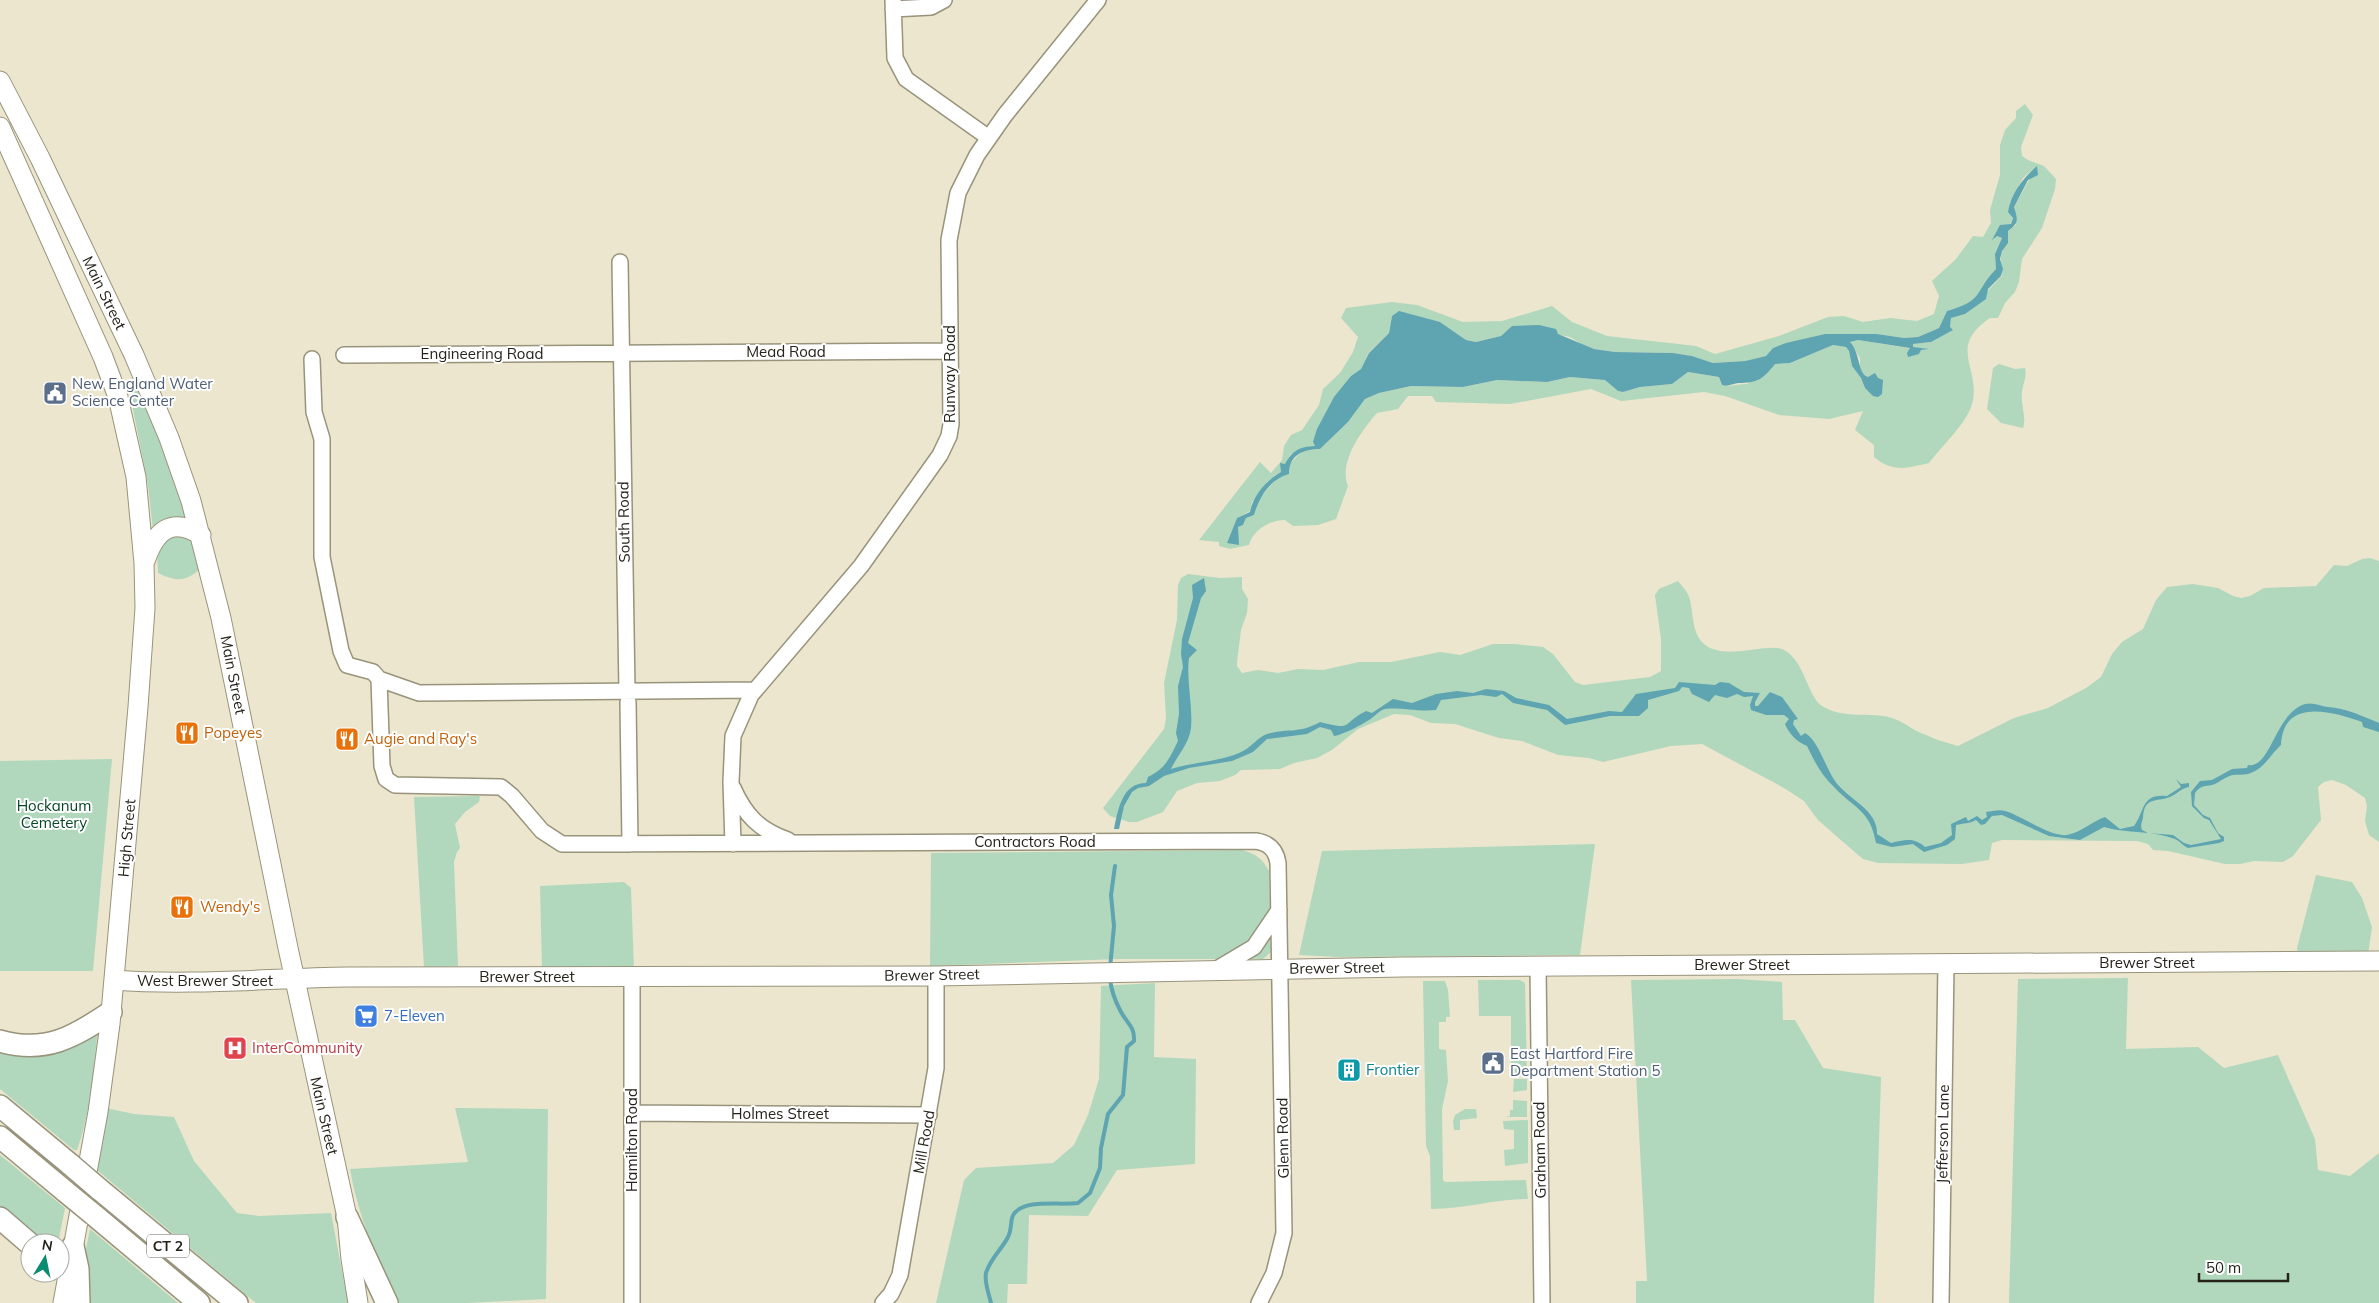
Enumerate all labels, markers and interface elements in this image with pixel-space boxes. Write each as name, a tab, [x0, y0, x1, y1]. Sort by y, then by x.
street label: Main Street	[78, 253, 130, 333]
street label: Runway Road	[940, 325, 959, 423]
street label: Mead Road	[746, 342, 826, 361]
street label: Engineering Road	[421, 344, 543, 363]
place label: New England Water Science Center	[72, 374, 213, 410]
public building icon: New England Water Science Center	[42, 380, 68, 406]
street label: South Road	[613, 481, 634, 563]
street label: Main Street	[217, 634, 250, 716]
restaurant icon: Popeyes	[174, 720, 200, 746]
place label: Popeyes	[204, 723, 263, 742]
restaurant icon: Augie and Ray's	[334, 726, 360, 752]
place label: Augie and Ray's	[364, 729, 477, 748]
park label: Hockanum Cemetery	[17, 796, 91, 832]
street label: High Street	[114, 798, 139, 878]
street label: Contractors Road	[974, 832, 1096, 851]
restaurant icon: Wendy's	[169, 894, 195, 920]
place label: Wendy's	[200, 897, 260, 916]
street label: Brewer Street	[2099, 953, 2195, 972]
street label: Brewer Street	[1694, 955, 1790, 974]
street label: Brewer Street	[1289, 957, 1385, 978]
street label: Brewer Street	[884, 964, 980, 985]
street label: Brewer Street	[479, 967, 575, 986]
street label: West Brewer Street	[137, 971, 273, 990]
supermarket icon: 7-Eleven	[353, 1003, 379, 1029]
place label: 7-Eleven	[384, 1006, 445, 1025]
hospital icon: InterCommunity	[222, 1035, 248, 1061]
place label: InterCommunity	[252, 1038, 362, 1057]
place label: East Hartford Fire Department Station 5	[1510, 1044, 1660, 1080]
public building icon: East Hartford Fire Department Station 5	[1480, 1050, 1506, 1076]
building icon: Frontier	[1336, 1057, 1362, 1083]
place label: Frontier	[1366, 1060, 1420, 1079]
street label: Main Street	[306, 1075, 343, 1157]
street label: Jefferson Lane	[1932, 1084, 1953, 1184]
street label: Hamilton Road	[622, 1088, 641, 1192]
street label: Glenn Road	[1272, 1097, 1293, 1179]
street label: Graham Road	[1529, 1101, 1550, 1199]
street label: Holmes Street	[731, 1104, 829, 1123]
street label: Mill Road	[909, 1109, 938, 1175]
north arrow	[20, 1233, 70, 1283]
road number: CT 2	[147, 1234, 189, 1258]
text: N	[40, 1235, 54, 1255]
scale bar	[2199, 1250, 2288, 1282]
text: 50 m	[2206, 1258, 2241, 1277]

